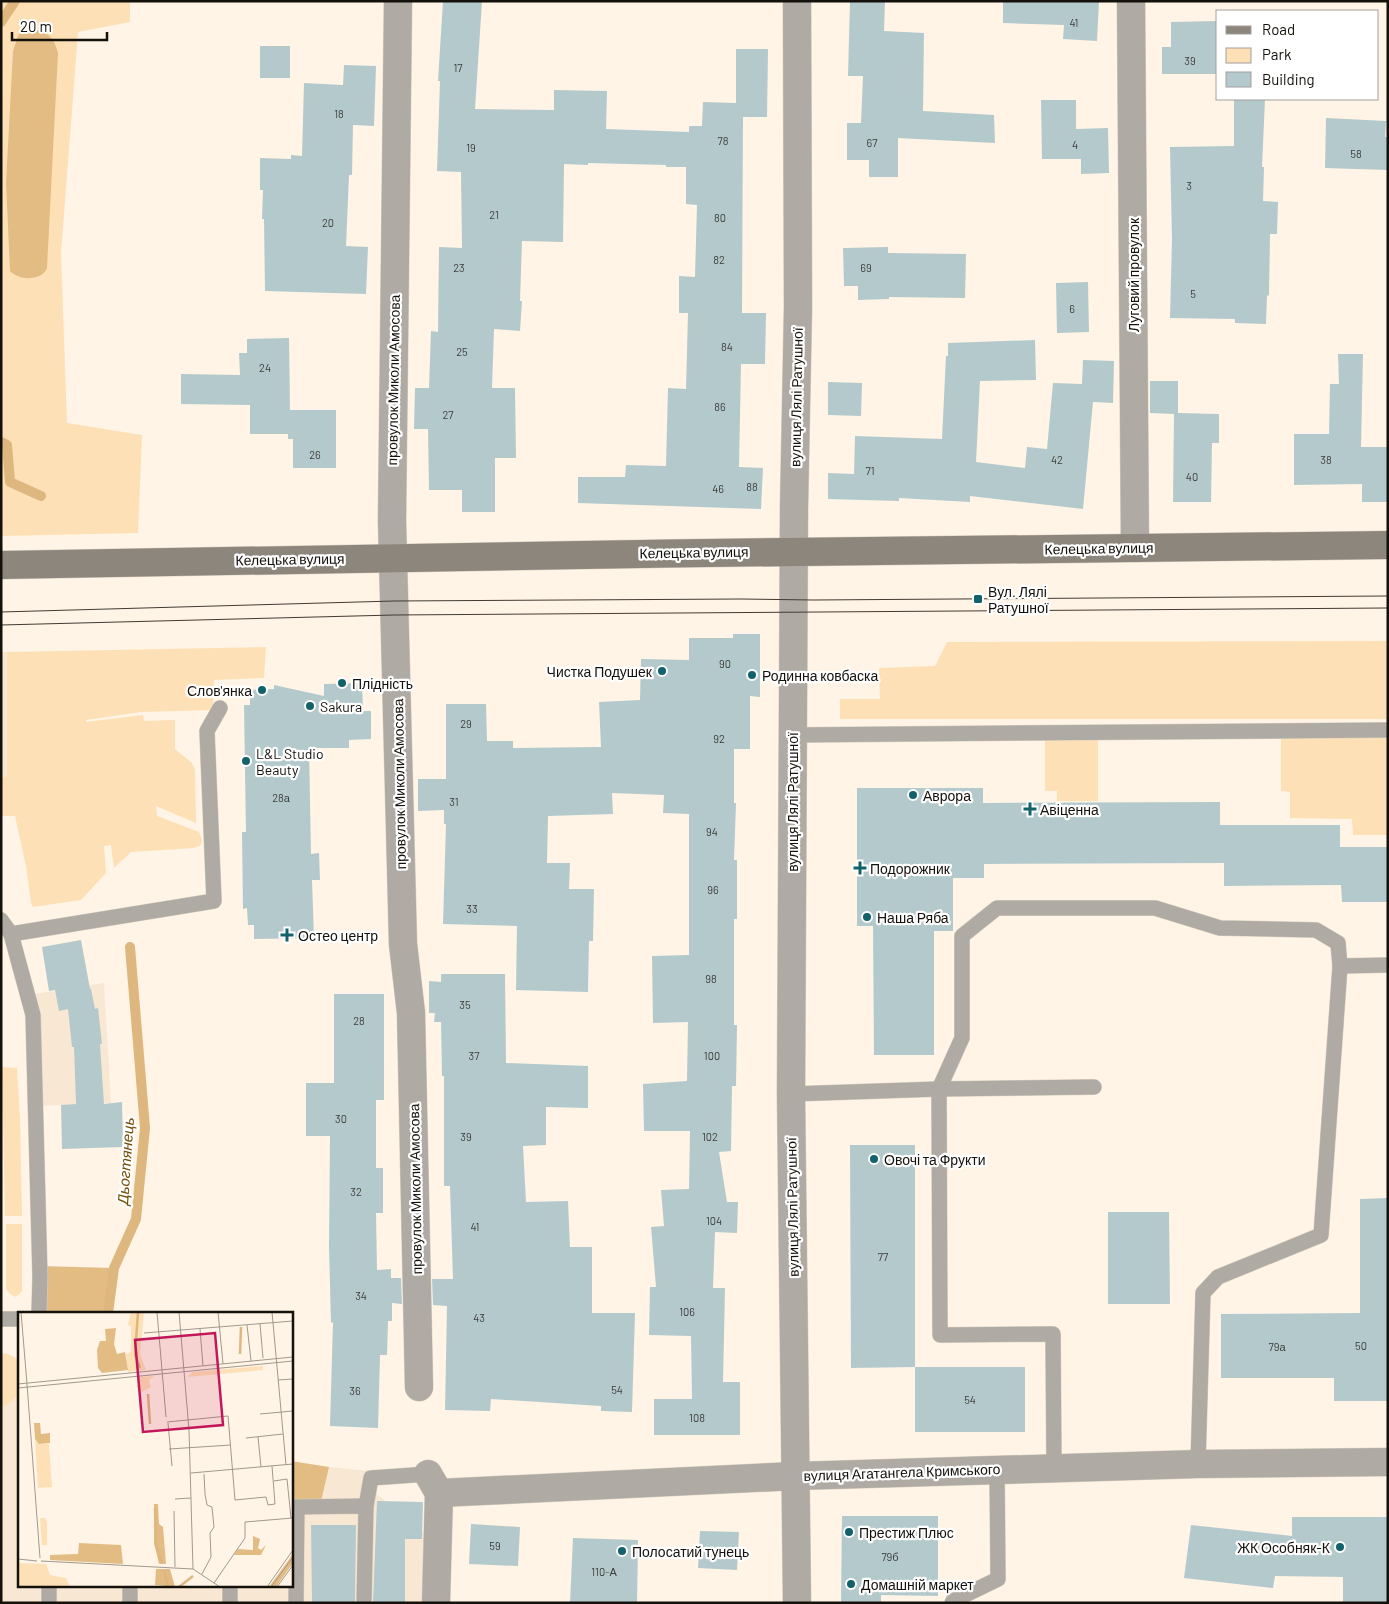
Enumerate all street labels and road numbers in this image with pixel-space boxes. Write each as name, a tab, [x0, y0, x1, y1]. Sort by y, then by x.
street label: Луговий провулок	[1125, 217, 1142, 332]
street label: провулок Миколи Амосова	[383, 294, 403, 466]
street label: вулиця Лялі Ратушної	[786, 327, 806, 467]
street label: Келецька вулиця	[1044, 539, 1154, 557]
street label: Келецька вулиця	[639, 543, 749, 561]
street label: Келецька вулиця	[235, 550, 345, 568]
street label: провулок Миколи Амосова	[389, 698, 409, 870]
street label: вулиця Лялі Ратушної	[784, 732, 801, 872]
street label: провулок Миколи Амосова	[405, 1103, 425, 1275]
street label: вулиця Лялі Ратушної	[782, 1137, 802, 1277]
street label: вулиця Агатангела Кримського	[803, 1460, 1001, 1484]

